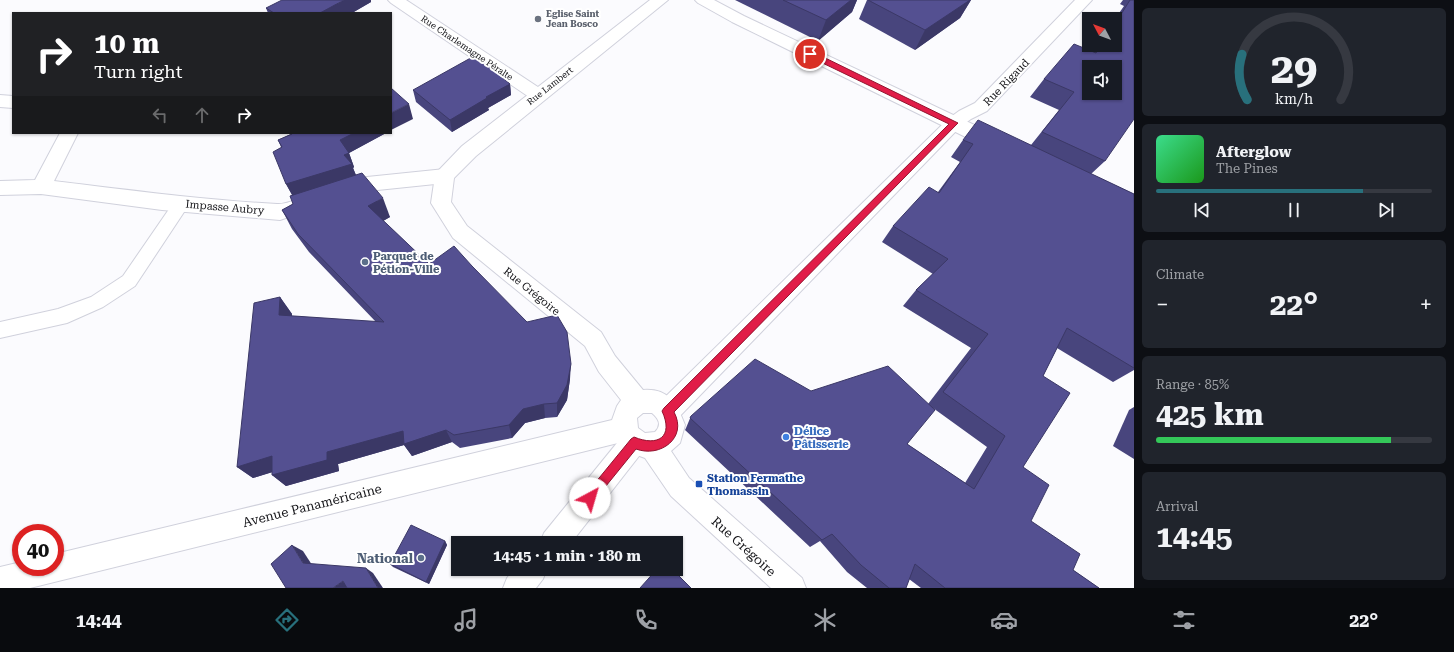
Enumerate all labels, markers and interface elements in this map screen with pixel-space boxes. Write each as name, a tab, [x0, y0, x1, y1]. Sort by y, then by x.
place label: Eglise Saint Jean Bosco	[546, 9, 600, 29]
north arrow	[1082, 12, 1122, 52]
map controls	[1082, 12, 1122, 100]
street label: Rue Charlemagne Péralte	[419, 13, 515, 83]
marker: Eglise Saint Jean Bosco	[533, 14, 543, 24]
text: 10 m	[94, 27, 159, 60]
icon: right	[28, 28, 80, 80]
pin	[793, 37, 827, 71]
icon: arrive	[799, 43, 821, 65]
text: 29	[1271, 44, 1317, 93]
street label: Rue Rigaud	[981, 56, 1032, 109]
button: sound	[1082, 60, 1122, 100]
text: Turn right	[94, 61, 182, 82]
street label: Rue Lambert	[525, 65, 575, 107]
text: km/h	[1275, 91, 1313, 107]
icon: left	[149, 104, 171, 126]
icon: ahead	[191, 104, 213, 126]
icon: right	[233, 104, 255, 126]
text: Afterglow	[1216, 143, 1291, 161]
text: The Pines	[1216, 161, 1278, 176]
street label: Impasse Aubry	[185, 198, 265, 217]
icon: previous	[1191, 199, 1213, 221]
icon: pause	[1283, 199, 1305, 221]
icon: next	[1375, 199, 1397, 221]
place label: Parquet de Pétion-Ville	[373, 250, 440, 276]
marker: Parquet de Pétion-Ville	[360, 257, 370, 267]
street label: Rue Grégoire	[501, 265, 563, 318]
text: Climate	[1156, 267, 1204, 282]
text: 22°	[1270, 287, 1318, 322]
text: −	[1156, 292, 1168, 317]
text: +	[1420, 292, 1432, 317]
text: Range · 85%	[1156, 377, 1229, 392]
text: 425 km	[1156, 397, 1264, 432]
place label: Délice Pâtisserie	[794, 425, 849, 451]
marker: Délice Pâtisserie	[781, 432, 791, 442]
place label: Station Fermathe Thomassin	[707, 472, 804, 498]
position arrow	[569, 477, 611, 519]
marker: Station Fermathe Thomassin	[694, 479, 704, 489]
street label: Avenue Panaméricaine	[241, 481, 383, 530]
text: Arrival	[1156, 499, 1198, 514]
street label: Rue Grégoire	[708, 514, 779, 579]
text: 14:45	[1156, 519, 1233, 554]
speed limit sign: 40	[12, 524, 64, 576]
text: 14:45 · 1 min · 180 m	[493, 547, 641, 565]
place label: National	[357, 551, 414, 566]
marker: National	[416, 553, 426, 563]
icon: directions	[273, 606, 301, 634]
icon: music	[452, 606, 480, 634]
icon: phone	[632, 606, 660, 634]
icon: climate	[811, 606, 839, 634]
icon: car	[990, 606, 1018, 634]
icon: filters	[1170, 606, 1198, 634]
text: 14:44	[76, 610, 122, 631]
text: 22°	[1349, 610, 1378, 631]

